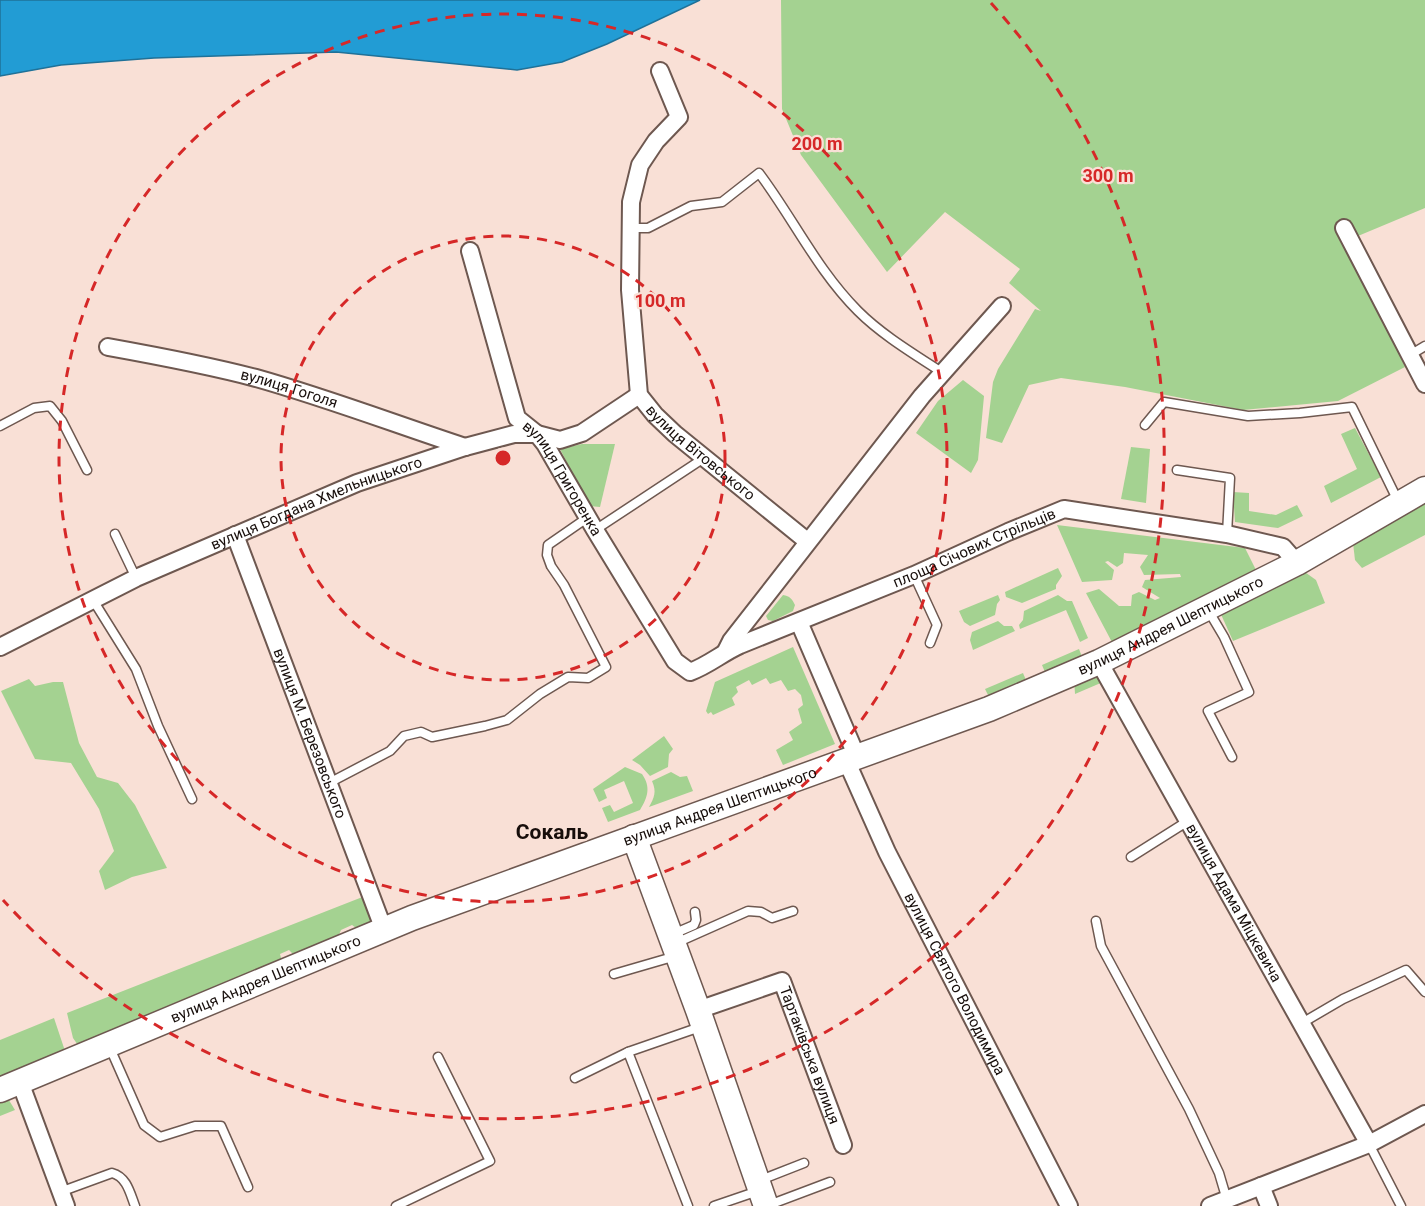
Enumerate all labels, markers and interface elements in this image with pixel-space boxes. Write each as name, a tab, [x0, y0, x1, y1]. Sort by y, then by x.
text: 200 m	[791, 133, 843, 154]
text: 300 m	[1082, 165, 1134, 186]
text: 100 m	[634, 290, 686, 311]
street label: вулиця Гоголя	[239, 365, 340, 412]
street label: вулиця Вітовського	[642, 402, 759, 504]
street label: вулиця Григоренка	[519, 417, 606, 539]
centre of rings	[493, 448, 513, 468]
street label: вулиця Богдана Хмельницького	[208, 453, 424, 554]
street label: площа Січових Стрільців	[890, 504, 1058, 592]
street label: вулиця Андрея Шептицького	[1075, 572, 1266, 679]
street label: вулиця М. Березовського	[270, 646, 350, 821]
street label: вулиця Андрея Шептицького	[621, 763, 819, 850]
district label: Сокаль	[516, 820, 588, 844]
street label: вулиця Адама Міцкевича	[1182, 820, 1285, 985]
street label: вулиця Святого Володимира	[900, 890, 1009, 1078]
street label: вулиця Андрея Шептицького	[168, 931, 364, 1027]
street label: Тартаківська вулиця	[776, 984, 843, 1127]

